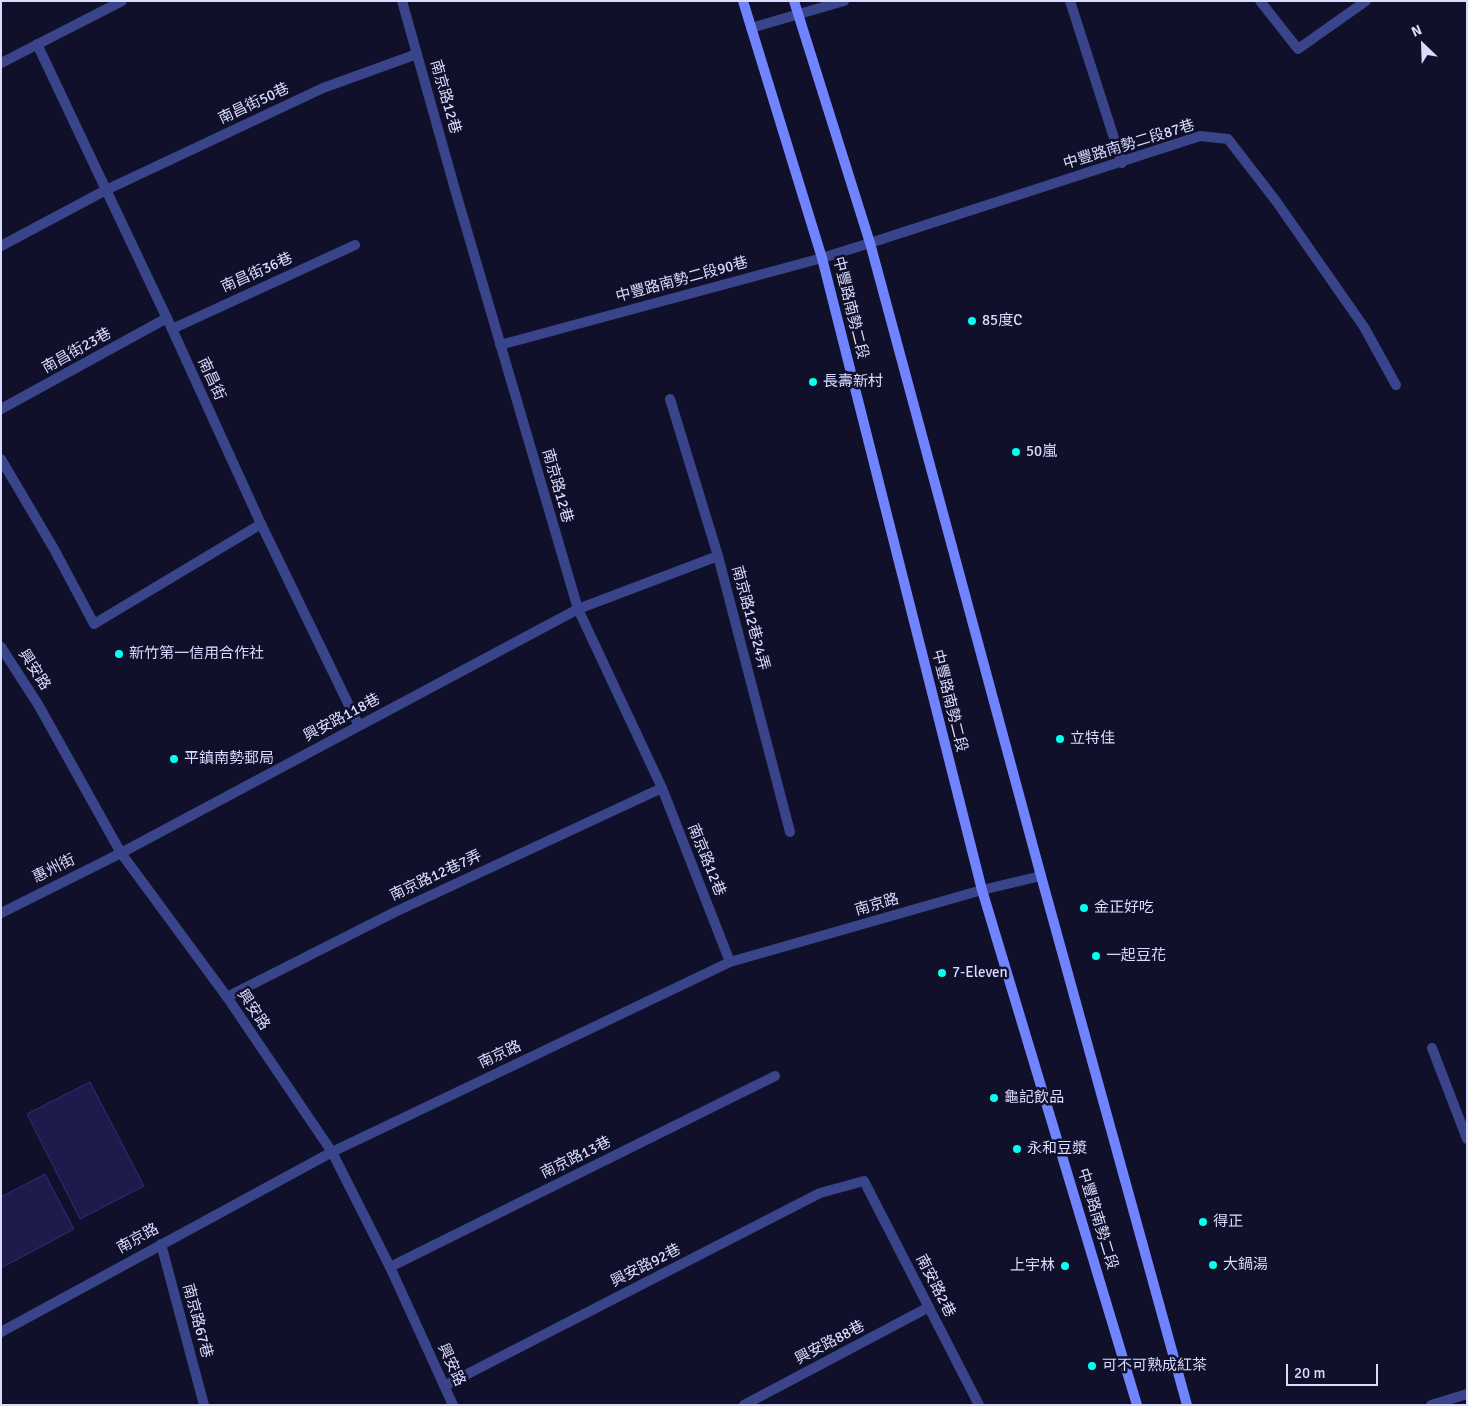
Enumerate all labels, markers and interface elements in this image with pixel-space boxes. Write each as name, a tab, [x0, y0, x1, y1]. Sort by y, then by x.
north arrow	[1398, 20, 1448, 70]
text: N	[1409, 21, 1425, 41]
street label: 南京路12巷	[426, 58, 464, 136]
street label: 南昌街50巷	[216, 80, 292, 128]
street label: 中豐路南勢二段87巷	[1061, 116, 1197, 174]
street label: 南昌街36巷	[219, 249, 295, 297]
street label: 中豐路南勢二段90巷	[614, 254, 750, 306]
street label: 中豐路南勢二段	[829, 255, 871, 361]
place label: 85度C	[982, 312, 1022, 330]
marker: 85度C	[966, 315, 978, 327]
street label: 南昌街23巷	[39, 325, 115, 377]
street label: 南昌街	[193, 355, 229, 403]
place label: 長壽新村	[823, 373, 883, 391]
marker: 長壽新村	[807, 376, 819, 388]
place label: 50嵐	[1026, 443, 1057, 461]
marker: 50嵐	[1010, 446, 1022, 458]
street label: 南京路12巷	[538, 447, 576, 525]
street label: 南京路12巷24弄	[727, 564, 773, 672]
place label: 新竹第一信用合作社	[129, 645, 264, 663]
street label: 興安路	[14, 646, 54, 694]
marker: 新竹第一信用合作社	[113, 648, 125, 660]
street label: 中豐路南勢二段	[928, 648, 970, 754]
street label: 興安路118巷	[301, 690, 383, 746]
place label: 立特佳	[1070, 730, 1115, 748]
marker: 立特佳	[1054, 733, 1066, 745]
place label: 平鎮南勢郵局	[184, 750, 274, 768]
marker: 平鎮南勢郵局	[168, 753, 180, 765]
street label: 南京路12巷	[683, 821, 729, 899]
street label: 南京路12巷7弄	[387, 847, 485, 905]
street label: 惠州街	[30, 851, 78, 887]
street label: 南京路	[853, 890, 901, 920]
place label: 金正好吃	[1094, 899, 1154, 917]
marker: 金正好吃	[1078, 902, 1090, 914]
place label: 一起豆花	[1106, 947, 1166, 965]
marker: 一起豆花	[1090, 950, 1102, 962]
place label: 7-Eleven	[952, 964, 1008, 982]
marker: 7-Eleven	[936, 967, 948, 979]
street label: 興安路	[233, 986, 273, 1034]
street label: 南京路	[476, 1037, 524, 1073]
place label: 龜記飲品	[1004, 1089, 1064, 1107]
marker: 龜記飲品	[988, 1092, 1000, 1104]
street label: 南京路13巷	[538, 1133, 614, 1183]
place label: 永和豆漿	[1027, 1140, 1087, 1158]
marker: 永和豆漿	[1011, 1143, 1023, 1155]
street label: 中豐路南勢二段	[1073, 1166, 1121, 1272]
place label: 得正	[1213, 1213, 1243, 1231]
marker: 得正	[1197, 1216, 1209, 1228]
street label: 南京路	[114, 1220, 162, 1258]
street label: 興安路92巷	[608, 1241, 684, 1291]
street label: 南安路2巷	[912, 1252, 958, 1320]
place label: 大鍋湯	[1223, 1256, 1268, 1274]
place label: 上宇林	[1010, 1257, 1055, 1275]
marker: 大鍋湯	[1207, 1259, 1219, 1271]
marker: 上宇林	[1059, 1260, 1071, 1272]
street label: 南京路67巷	[178, 1282, 216, 1360]
street label: 興安路88巷	[792, 1317, 868, 1369]
street label: 興安路	[433, 1341, 469, 1389]
scale bar	[1288, 1354, 1380, 1386]
place label: 可不可熟成紅茶	[1102, 1357, 1207, 1375]
marker: 可不可熟成紅茶	[1086, 1360, 1098, 1372]
text: 20 m	[1294, 1364, 1325, 1382]

